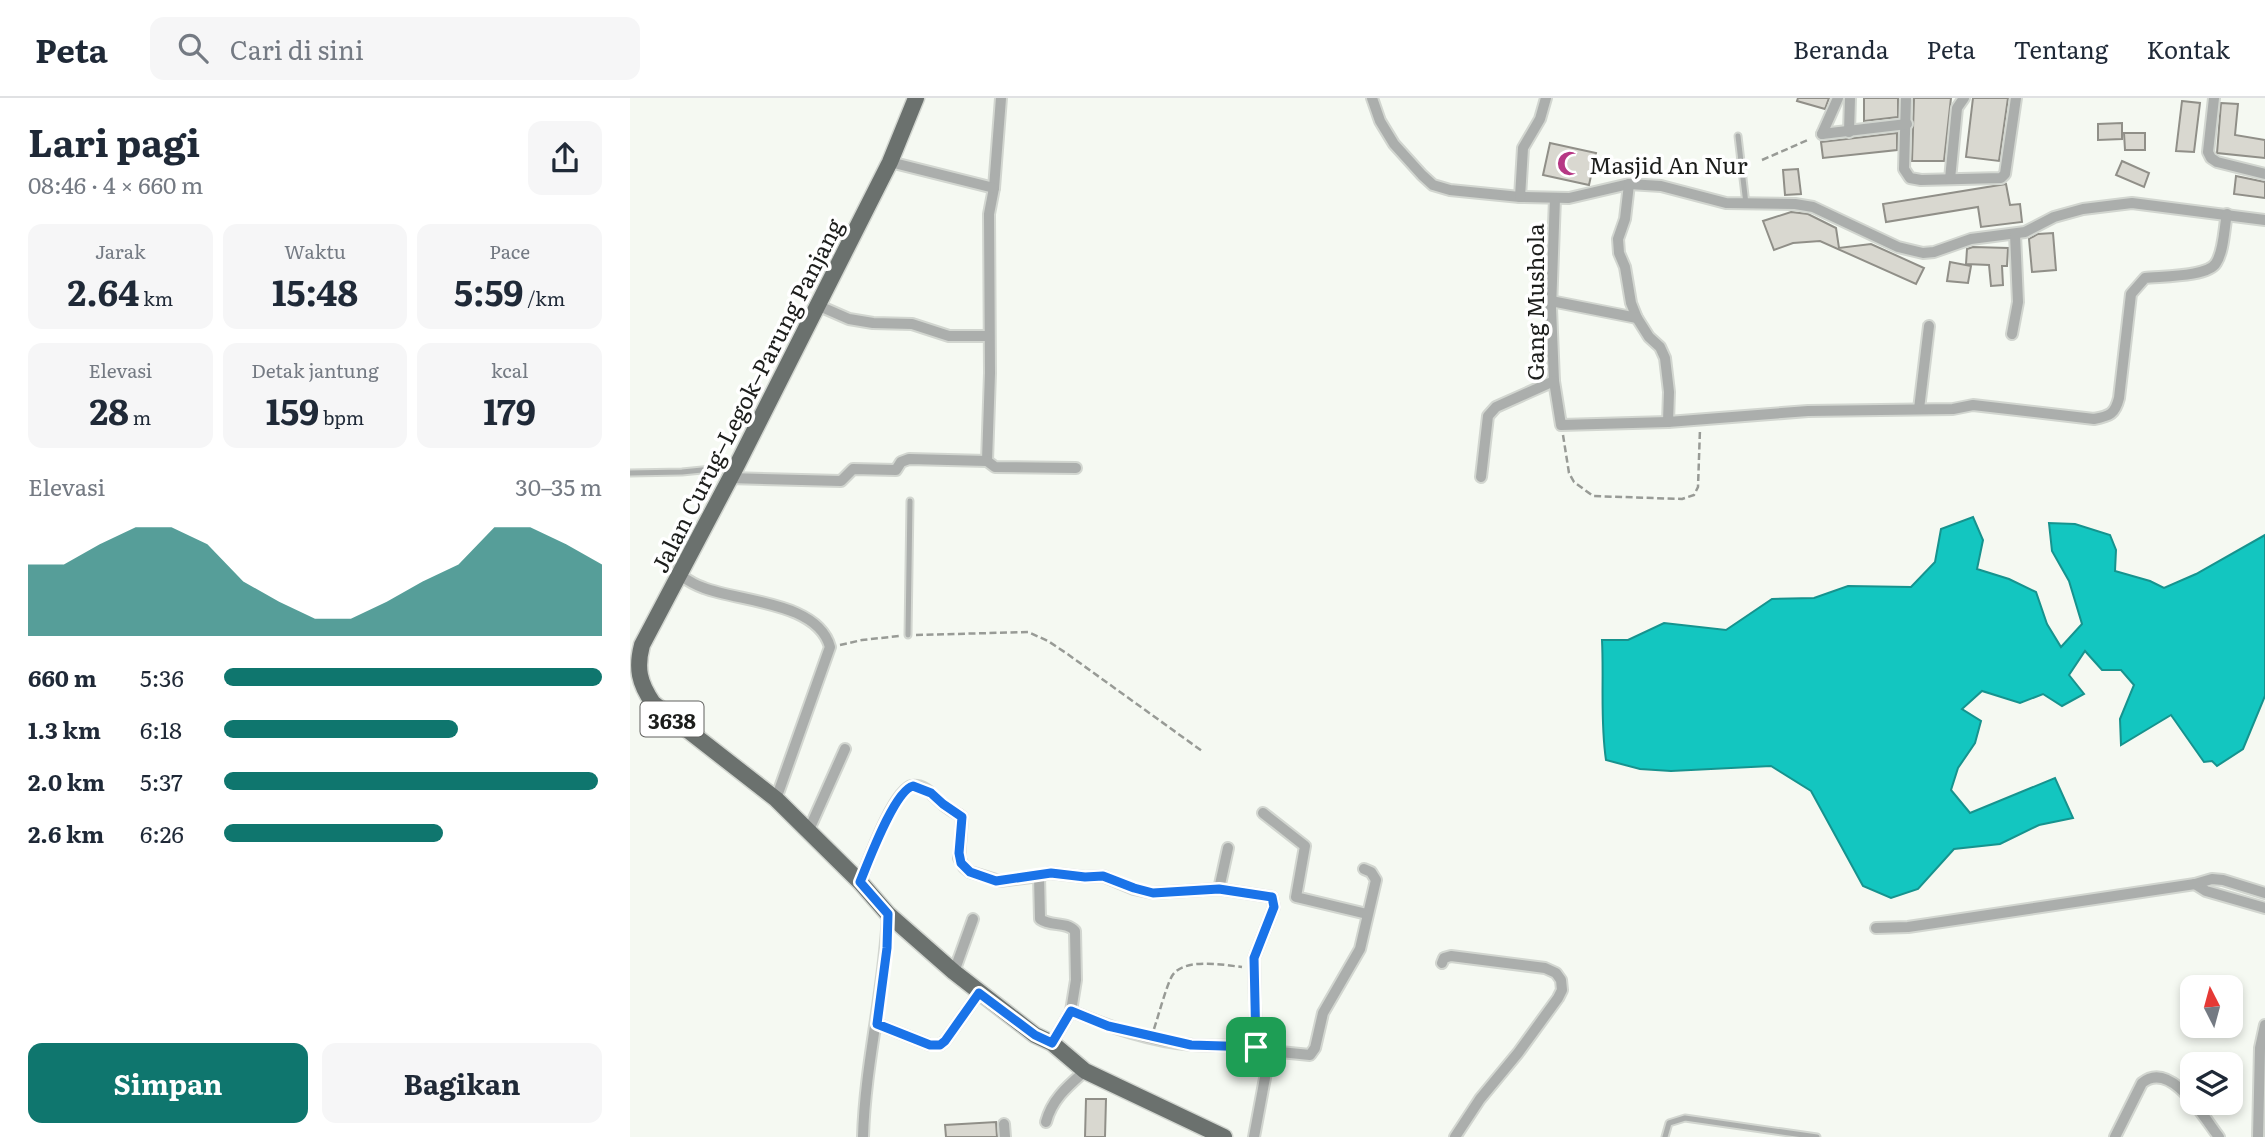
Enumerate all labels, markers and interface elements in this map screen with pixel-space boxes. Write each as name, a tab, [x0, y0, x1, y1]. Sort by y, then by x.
search box	[150, 17, 640, 80]
text: Peta	[35, 24, 108, 73]
icon: search	[174, 29, 212, 67]
text: Cari di sini	[230, 29, 364, 68]
text: Beranda	[1793, 31, 1889, 66]
text: Peta	[1927, 31, 1976, 66]
text: Tentang	[2014, 31, 2108, 66]
text: Kontak	[2146, 31, 2230, 66]
text: Lari pagi	[28, 112, 200, 169]
button: share	[528, 121, 602, 195]
place label: Masjid An Nur	[1589, 147, 1748, 181]
mosque icon: Masjid An Nur	[1555, 150, 1583, 178]
text: 08:46 · 4 × 660 m	[28, 167, 203, 201]
street label: Jalan Curug–Legok–Parung Panjang	[642, 212, 850, 578]
street label: Gang Mushola	[1517, 223, 1551, 381]
text: Jarak	[95, 237, 146, 265]
text: Waktu	[284, 237, 346, 265]
text: Pace	[489, 237, 530, 265]
text: 2.64	[68, 265, 139, 317]
text: 15:48	[272, 265, 358, 317]
text: 5:59	[454, 265, 523, 317]
text: km	[139, 284, 173, 312]
text: /km	[523, 284, 565, 312]
text: Elevasi	[88, 356, 152, 384]
text: Detak jantung	[251, 356, 379, 384]
text: kcal	[491, 356, 528, 384]
text: 28	[90, 384, 129, 436]
text: 159	[266, 384, 319, 436]
text: 179	[483, 384, 536, 436]
text: m	[129, 403, 151, 431]
text: bpm	[319, 403, 364, 431]
text: Elevasi	[28, 469, 105, 503]
text: 30–35 m	[515, 469, 602, 503]
text: 660 m	[28, 660, 97, 694]
text: 5:36	[140, 660, 184, 694]
road number: 3638	[640, 702, 704, 736]
text: 1.3 km	[28, 712, 101, 746]
text: 6:18	[140, 712, 182, 746]
text: 2.0 km	[28, 764, 105, 798]
text: 5:37	[140, 764, 183, 798]
text: 2.6 km	[28, 816, 104, 850]
text: 6:26	[140, 816, 184, 850]
north arrow	[2180, 975, 2244, 1038]
map controls	[2180, 975, 2243, 1115]
pin	[1226, 1017, 1286, 1077]
icon: arrive	[1237, 1028, 1275, 1066]
button: Simpan	[28, 1043, 308, 1123]
button: Bagikan	[322, 1043, 602, 1123]
button: layers	[2180, 1052, 2243, 1115]

